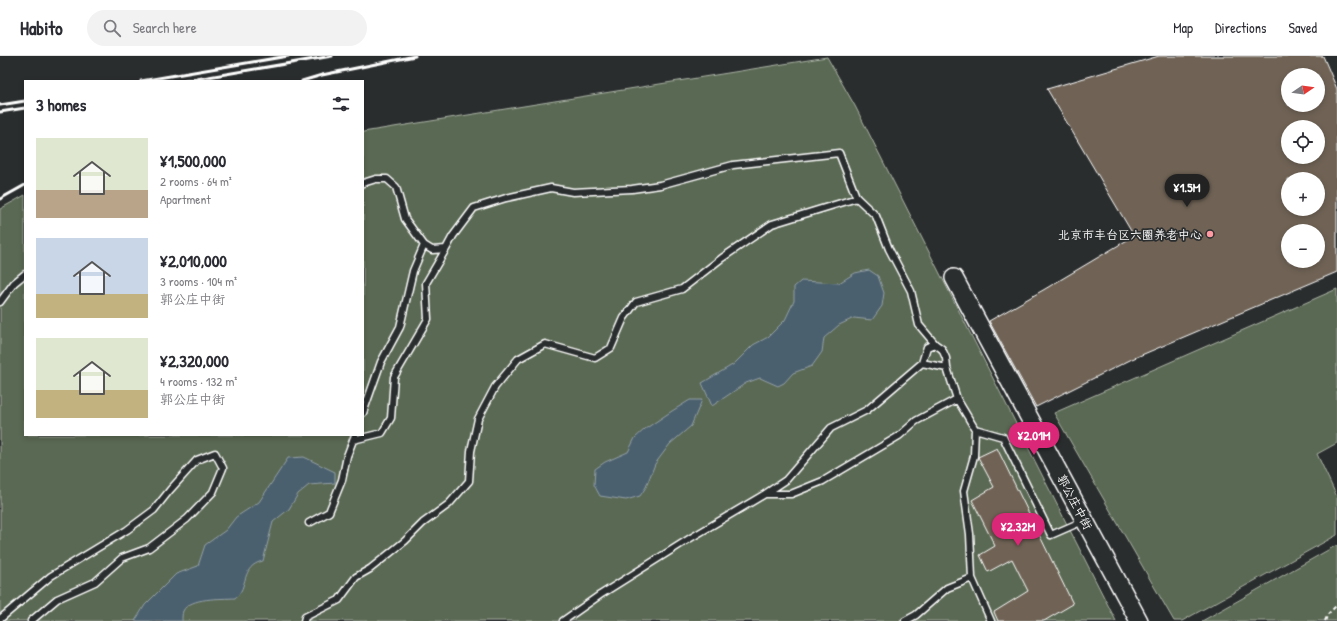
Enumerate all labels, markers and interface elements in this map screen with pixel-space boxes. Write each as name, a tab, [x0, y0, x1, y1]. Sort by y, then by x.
search box	[87, 10, 367, 46]
text: Habito	[20, 15, 63, 41]
icon: search	[101, 17, 123, 39]
text: Search here	[133, 17, 197, 38]
text: Map	[1173, 18, 1193, 37]
text: Directions	[1215, 18, 1266, 37]
text: Saved	[1288, 18, 1317, 37]
north arrow	[1281, 68, 1325, 112]
map controls	[1281, 68, 1325, 268]
text: 3 homes	[36, 93, 86, 116]
icon: filters	[330, 93, 352, 115]
button: locate	[1281, 120, 1325, 164]
text: ¥1,500,000	[160, 149, 226, 172]
icon: home	[68, 154, 116, 202]
text: 2 rooms · 64 m²	[160, 172, 232, 190]
button: +	[1281, 172, 1325, 216]
pin: ¥1.5M	[1159, 174, 1215, 208]
text: ¥1.5M	[1174, 178, 1200, 196]
text: Apartment	[160, 190, 211, 208]
button: −	[1281, 224, 1325, 268]
place label: 北京市丰台区六圈养老中心	[1058, 226, 1202, 243]
marker: 北京市丰台区六圈养老中心	[1205, 229, 1215, 239]
text: ¥2,010,000	[160, 249, 227, 272]
icon: home	[68, 254, 116, 302]
text: 3 rooms · 104 m²	[160, 272, 237, 290]
text: 郭公庄中街	[160, 290, 225, 308]
text: ¥2,320,000	[160, 349, 229, 372]
icon: home	[68, 354, 116, 402]
text: 4 rooms · 132 m²	[160, 372, 237, 390]
text: 郭公庄中街	[160, 390, 225, 408]
pin: ¥2.01M	[1001, 422, 1067, 456]
text: ¥2.01M	[1017, 426, 1051, 444]
street label: 郭公庄中街	[1053, 472, 1097, 532]
pin: ¥2.32M	[985, 513, 1051, 547]
text: ¥2.32M	[1001, 517, 1035, 535]

